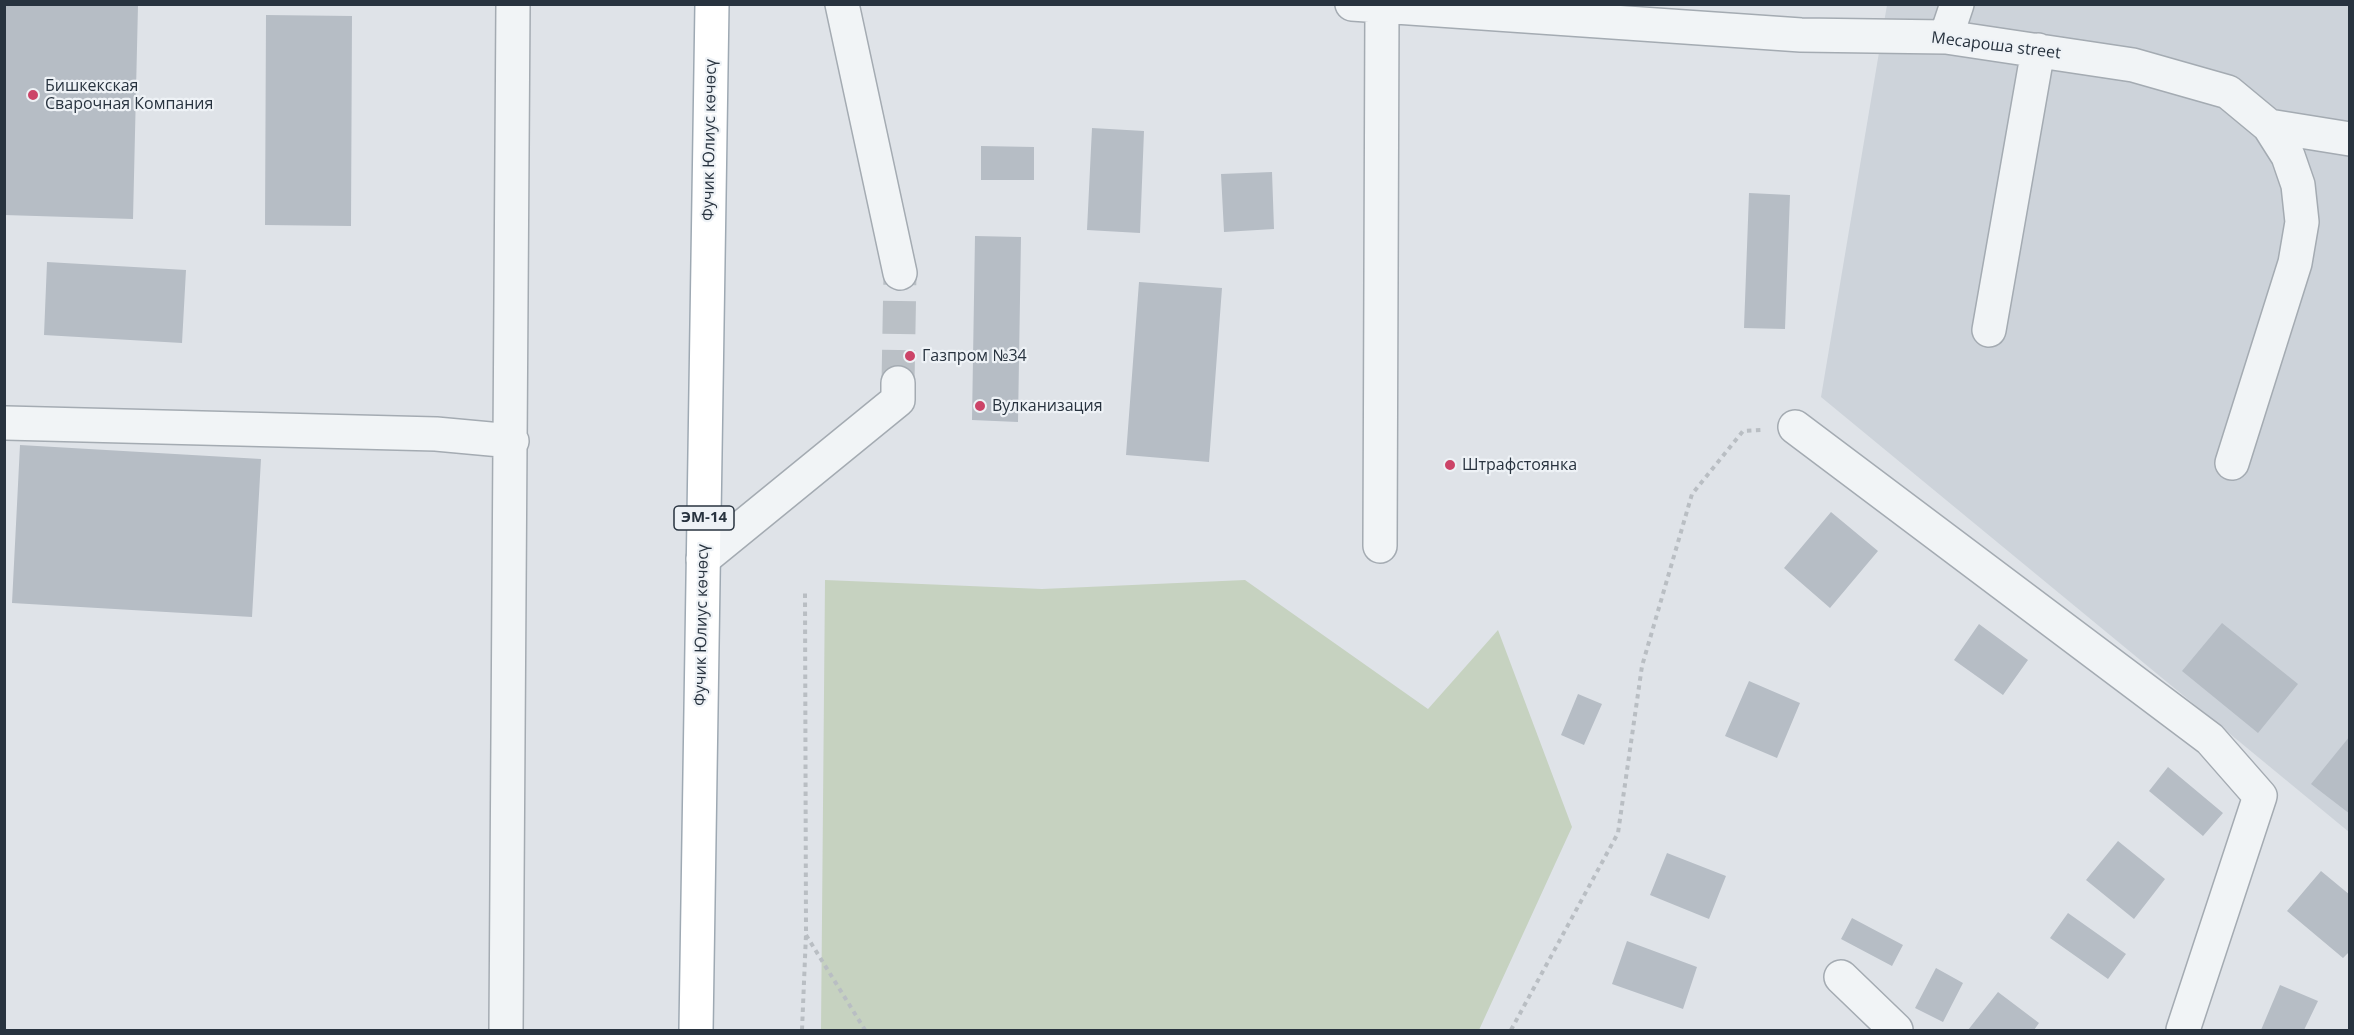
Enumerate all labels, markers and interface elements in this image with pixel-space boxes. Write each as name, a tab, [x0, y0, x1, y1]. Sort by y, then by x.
street label: Месароша street	[1930, 29, 2062, 63]
street label: Фучик Юлиус көчөсү	[699, 59, 721, 221]
place label: Бишкекская Сварочная Компания	[45, 76, 213, 114]
marker: Бишкекская Сварочная Компания	[26, 88, 40, 102]
place label: Газпром №34	[922, 346, 1027, 366]
marker: Газпром №34	[903, 349, 917, 363]
place label: Вулканизация	[992, 396, 1103, 416]
marker: Вулканизация	[973, 399, 987, 413]
place label: Штрафстоянка	[1462, 455, 1577, 475]
marker: Штрафстоянка	[1443, 458, 1457, 472]
road number: ЭМ-14	[674, 506, 734, 530]
street label: Фучик Юлиус көчөсү	[691, 544, 713, 706]

